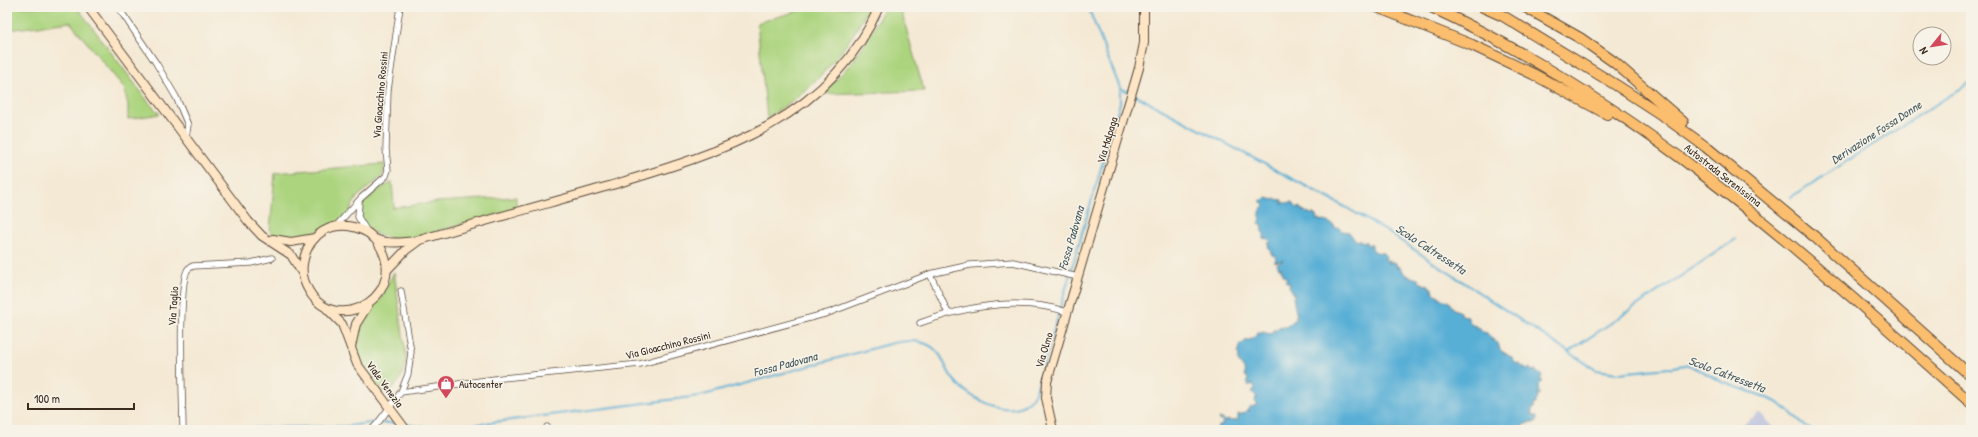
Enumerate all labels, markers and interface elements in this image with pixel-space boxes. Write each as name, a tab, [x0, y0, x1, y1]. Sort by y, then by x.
north arrow	[1912, 26, 1952, 66]
text: N	[1916, 45, 1931, 57]
street label: Via Gioacchino Rossini	[369, 51, 391, 139]
water label: Derivazione Fossa Donne	[1827, 96, 1926, 168]
street label: Via Malpaga	[1093, 115, 1121, 165]
street label: Autostrada Serenissima	[1682, 141, 1765, 210]
water label: Fossa Padovana	[1054, 203, 1089, 272]
water label: Scolo Caltressetta	[1393, 220, 1471, 279]
street label: Via Taglio	[165, 285, 181, 326]
street label: Via Gioacchino Rossini	[624, 328, 712, 362]
street label: Via Olmo	[1032, 330, 1056, 369]
water label: Fossa Padovana	[751, 347, 820, 381]
water label: Scolo Caltressetta	[1686, 352, 1769, 397]
street label: Viale Venezia	[363, 358, 407, 411]
shop icon: Autocenter	[436, 374, 456, 399]
place label: Autocenter	[459, 377, 504, 391]
scale bar	[28, 385, 134, 411]
text: 100 m	[34, 390, 60, 407]

